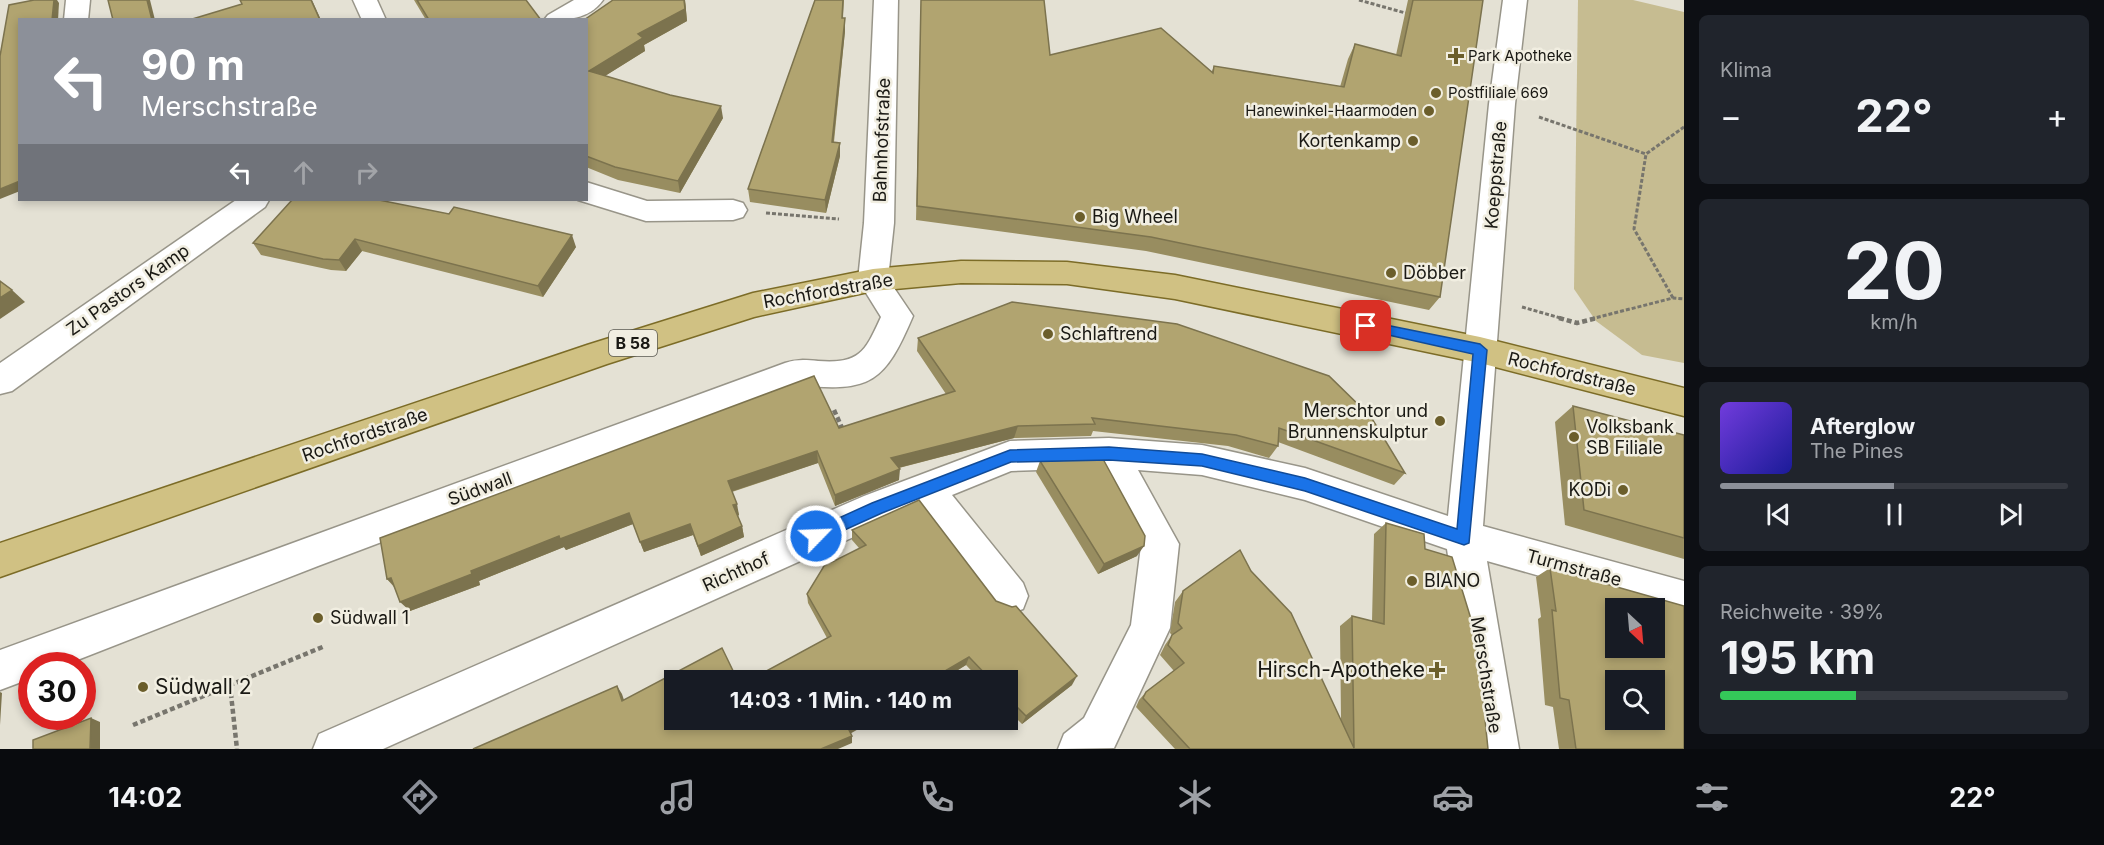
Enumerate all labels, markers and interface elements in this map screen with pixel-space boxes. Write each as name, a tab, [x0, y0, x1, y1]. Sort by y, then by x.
text: 90 m	[141, 39, 245, 90]
icon: left	[42, 42, 120, 120]
place label: Park Apotheke	[1468, 46, 1572, 65]
marker: Park Apotheke	[1449, 49, 1463, 63]
text: Klima	[1720, 58, 1772, 82]
street label: Bahnhofstraße	[869, 77, 894, 203]
place label: Postfiliale 669	[1448, 83, 1548, 102]
marker: Postfiliale 669	[1429, 86, 1443, 100]
text: 22°	[1855, 88, 1933, 143]
text: Merschstraße	[141, 90, 318, 123]
text: −	[1720, 96, 1742, 136]
text: +	[2046, 96, 2068, 136]
place label: Hanewinkel-Haarmoden	[1245, 101, 1417, 120]
marker: Hanewinkel-Haarmoden	[1422, 104, 1436, 118]
street label: Koeppstraße	[1480, 120, 1511, 230]
place label: Kortenkamp	[1298, 130, 1401, 151]
marker: Kortenkamp	[1406, 134, 1420, 148]
icon: left	[224, 156, 257, 189]
icon: ahead	[287, 156, 320, 189]
icon: right	[350, 156, 383, 189]
place label: Big Wheel	[1092, 206, 1178, 227]
marker: Big Wheel	[1073, 210, 1087, 224]
text: 20	[1843, 223, 1945, 318]
street label: Zu Pastors Kamp	[62, 239, 193, 340]
place label: Döbber	[1403, 262, 1466, 283]
marker: Döbber	[1384, 266, 1398, 280]
street label: Rochfordstraße	[761, 269, 894, 312]
pin	[1340, 300, 1391, 351]
icon: arrive	[1349, 309, 1382, 342]
text: km/h	[1870, 310, 1918, 334]
place label: Schlaftrend	[1060, 323, 1158, 344]
marker: Schlaftrend	[1041, 327, 1055, 341]
road number: B 58	[609, 330, 657, 356]
street label: Rochfordstraße	[1506, 347, 1638, 400]
place label: Merschtor und Brunnenskulptur	[1288, 400, 1428, 442]
street label: Rochfordstraße	[299, 403, 430, 466]
text: Afterglow	[1810, 413, 1915, 439]
marker: Merschtor und Brunnenskulptur	[1433, 414, 1447, 428]
place label: Volksbank SB Filiale	[1586, 416, 1674, 458]
marker: Volksbank SB Filiale	[1567, 430, 1581, 444]
text: The Pines	[1810, 439, 1904, 463]
street label: Südwall	[445, 467, 515, 510]
place label: KODi	[1568, 479, 1611, 500]
marker: KODi	[1616, 483, 1630, 497]
icon: previous	[1762, 498, 1795, 531]
icon: pause	[1878, 498, 1911, 531]
icon: next	[1994, 498, 2027, 531]
position arrow	[784, 504, 848, 568]
street label: Turmstraße	[1524, 545, 1624, 590]
street label: Richthof	[699, 547, 773, 596]
place label: BIANO	[1424, 570, 1480, 591]
marker: BIANO	[1405, 574, 1419, 588]
north arrow	[1605, 598, 1665, 658]
map controls	[1605, 598, 1665, 730]
text: Reichweite · 39%	[1720, 600, 1884, 624]
place label: Südwall 1	[330, 607, 409, 628]
marker: Südwall 1	[311, 611, 325, 625]
street label: Merschstraße	[1467, 615, 1506, 735]
text: 195 km	[1720, 630, 1875, 685]
speed limit sign: 30	[18, 652, 96, 730]
place label: Hirsch-Apotheke	[1257, 657, 1425, 682]
marker: Hirsch-Apotheke	[1430, 663, 1444, 677]
button: search	[1605, 670, 1665, 730]
place label: Südwall 2	[155, 674, 252, 699]
marker: Südwall 2	[136, 680, 150, 694]
text: 14:03 · 1 Min. · 140 m	[730, 687, 952, 713]
icon: directions	[399, 776, 441, 818]
icon: music	[657, 776, 699, 818]
icon: phone	[916, 776, 958, 818]
icon: climate	[1174, 776, 1216, 818]
icon: car	[1432, 776, 1474, 818]
icon: filters	[1691, 776, 1733, 818]
text: 14:02	[108, 781, 182, 814]
text: 22°	[1949, 781, 1996, 814]

